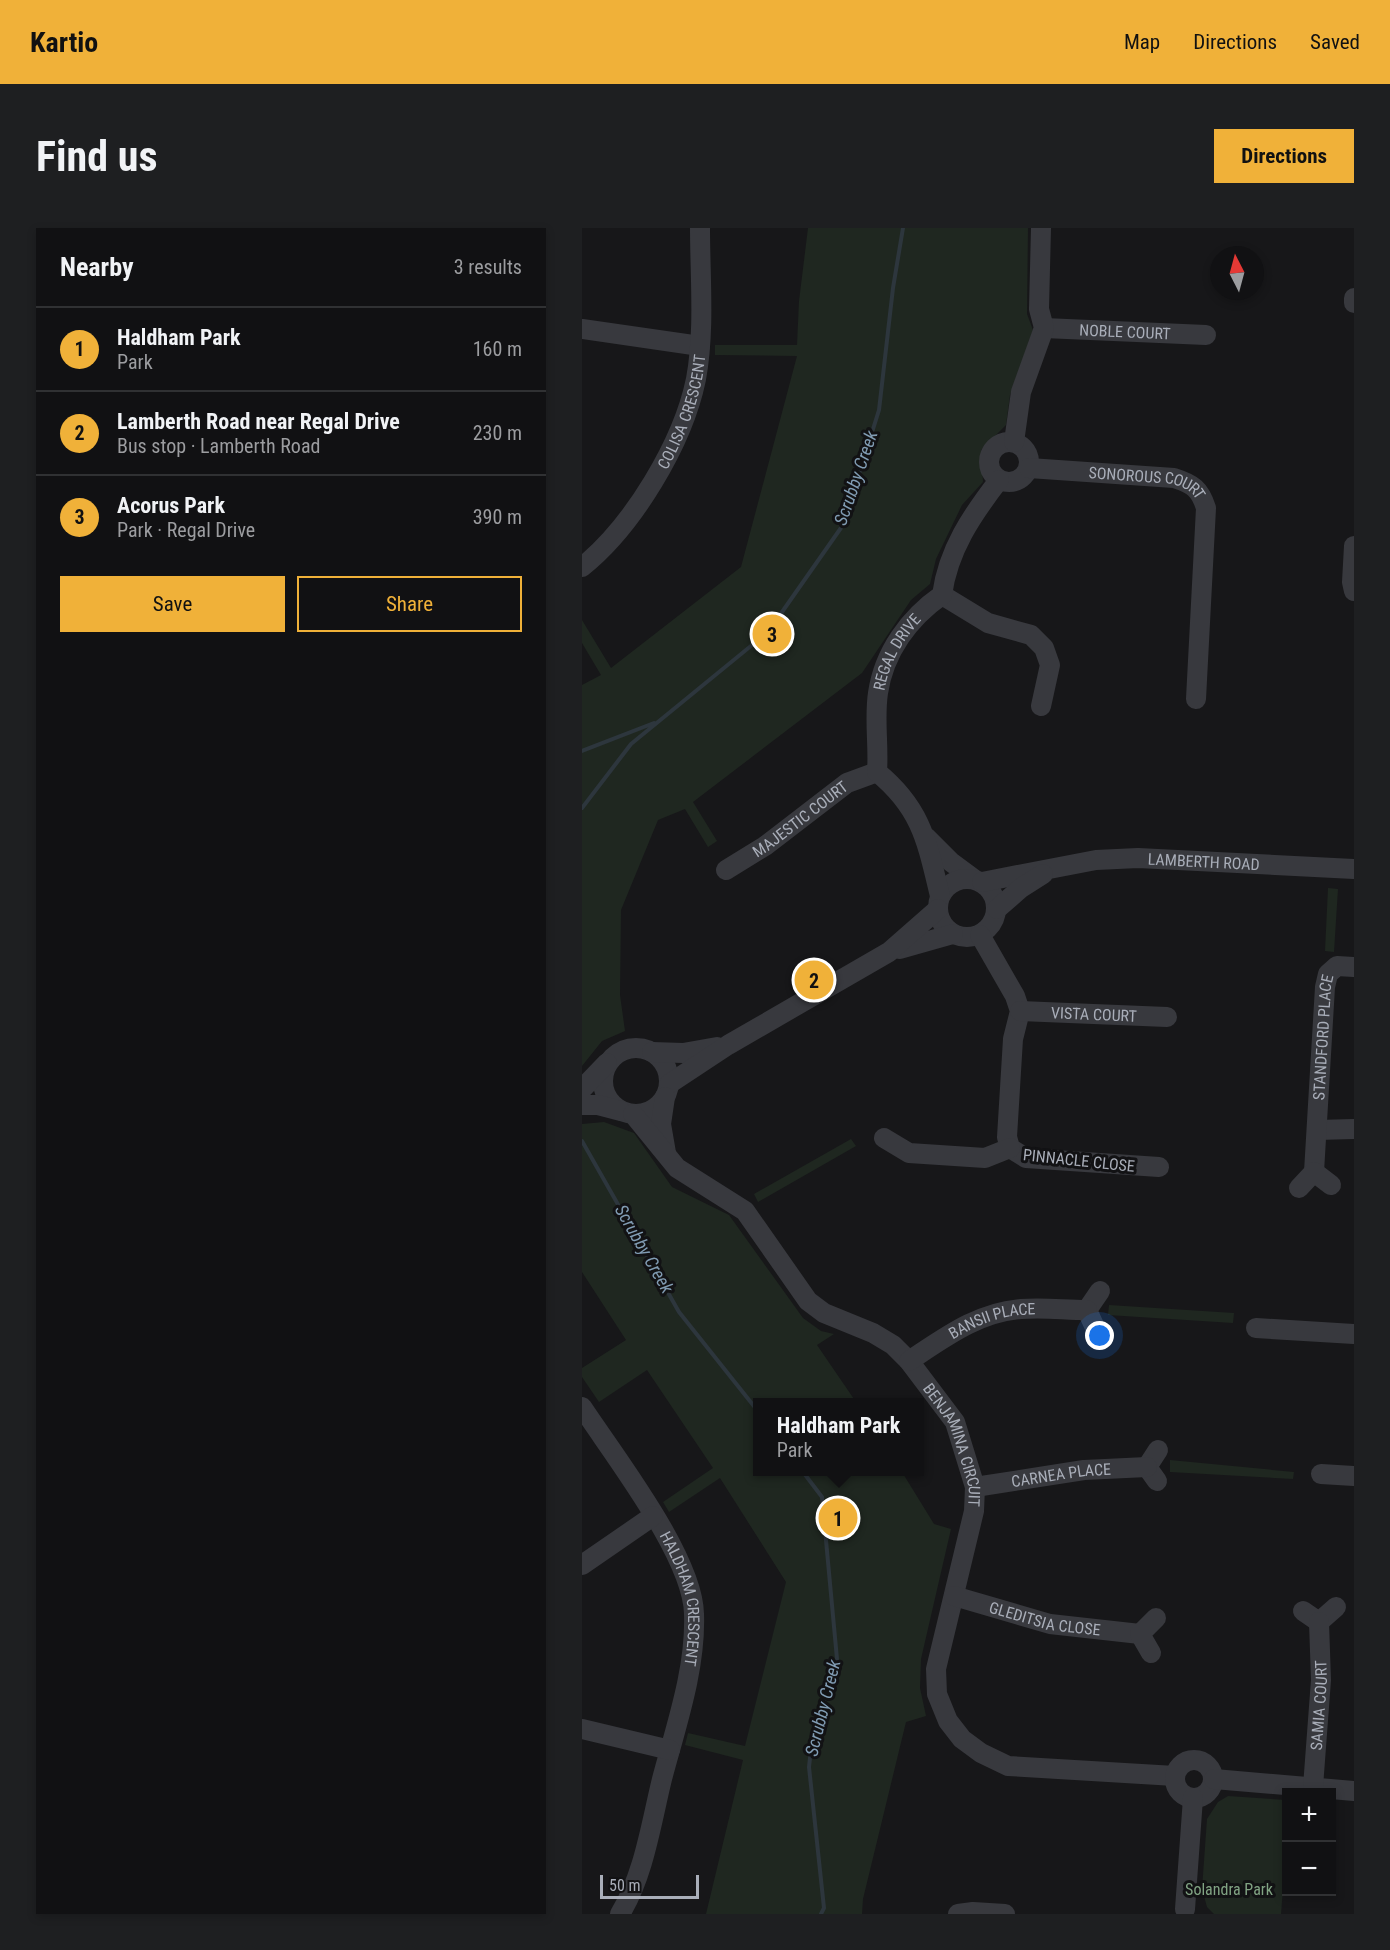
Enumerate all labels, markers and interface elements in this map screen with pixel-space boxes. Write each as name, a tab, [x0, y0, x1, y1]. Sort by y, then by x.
text: Kartio	[30, 26, 98, 59]
text: Map	[1124, 30, 1160, 54]
text: Directions	[1193, 30, 1277, 54]
text: Saved	[1310, 30, 1360, 54]
button: Directions	[1214, 129, 1354, 183]
text: Find us	[36, 132, 157, 181]
north arrow	[1210, 246, 1264, 300]
text: Nearby	[60, 252, 134, 282]
text: 3 results	[454, 255, 522, 279]
street label: NOBLE COURT	[1079, 321, 1171, 343]
text: Haldham Park	[117, 325, 240, 350]
text: 1	[74, 337, 85, 361]
text: 160 m	[473, 337, 522, 361]
text: Park	[117, 350, 153, 374]
street label: COLISA CRESCENT	[653, 353, 709, 472]
text: Lamberth Road near Regal Drive	[117, 409, 400, 434]
text: 2	[74, 421, 85, 445]
text: 230 m	[473, 421, 522, 445]
water label: Scrubby Creek	[830, 427, 882, 528]
text: Bus stop · Lamberth Road	[117, 434, 320, 458]
street label: SONOROUS COURT	[1088, 463, 1209, 503]
text: Acorus Park	[117, 493, 225, 518]
text: 3	[74, 505, 85, 529]
text: 390 m	[473, 505, 522, 529]
text: Park · Regal Drive	[117, 518, 255, 542]
button: Save	[60, 576, 285, 632]
button: Share	[297, 576, 522, 632]
street label: REGAL DRIVE	[870, 610, 925, 692]
pin: 3	[752, 612, 792, 656]
street label: MAJESTIC COURT	[749, 777, 852, 861]
street label: LAMBERTH ROAD	[1147, 850, 1260, 874]
pin: 2	[794, 958, 834, 1002]
street label: STANDFORD PLACE	[1309, 973, 1338, 1101]
street label: VISTA COURT	[1051, 1003, 1137, 1026]
street label: PINNACLE CLOSE	[1022, 1145, 1136, 1176]
water label: Scrubby Creek	[611, 1201, 679, 1298]
street label: BANSII PLACE	[945, 1299, 1036, 1343]
your location	[1085, 1321, 1114, 1350]
street label: BENJAMINA CIRCUIT	[919, 1380, 984, 1507]
popup	[753, 1398, 924, 1476]
text: Haldham Park	[777, 1413, 900, 1438]
text: Park	[777, 1438, 812, 1462]
street label: CARNEA PLACE	[1010, 1460, 1111, 1491]
pin: 1	[818, 1496, 858, 1540]
street label: HALDHAM CRESCENT	[656, 1528, 703, 1667]
street label: GLEDITSIA CLOSE	[987, 1598, 1102, 1640]
water label: Scrubby Creek	[800, 1656, 845, 1758]
street label: SAMIA COURT	[1307, 1660, 1331, 1751]
map controls	[1282, 1788, 1336, 1896]
button: +	[1282, 1788, 1336, 1842]
button: −	[1282, 1842, 1336, 1896]
scale bar	[600, 1872, 699, 1900]
text: 50 m	[609, 1876, 641, 1895]
park label: Solandra Park	[1185, 1880, 1274, 1899]

